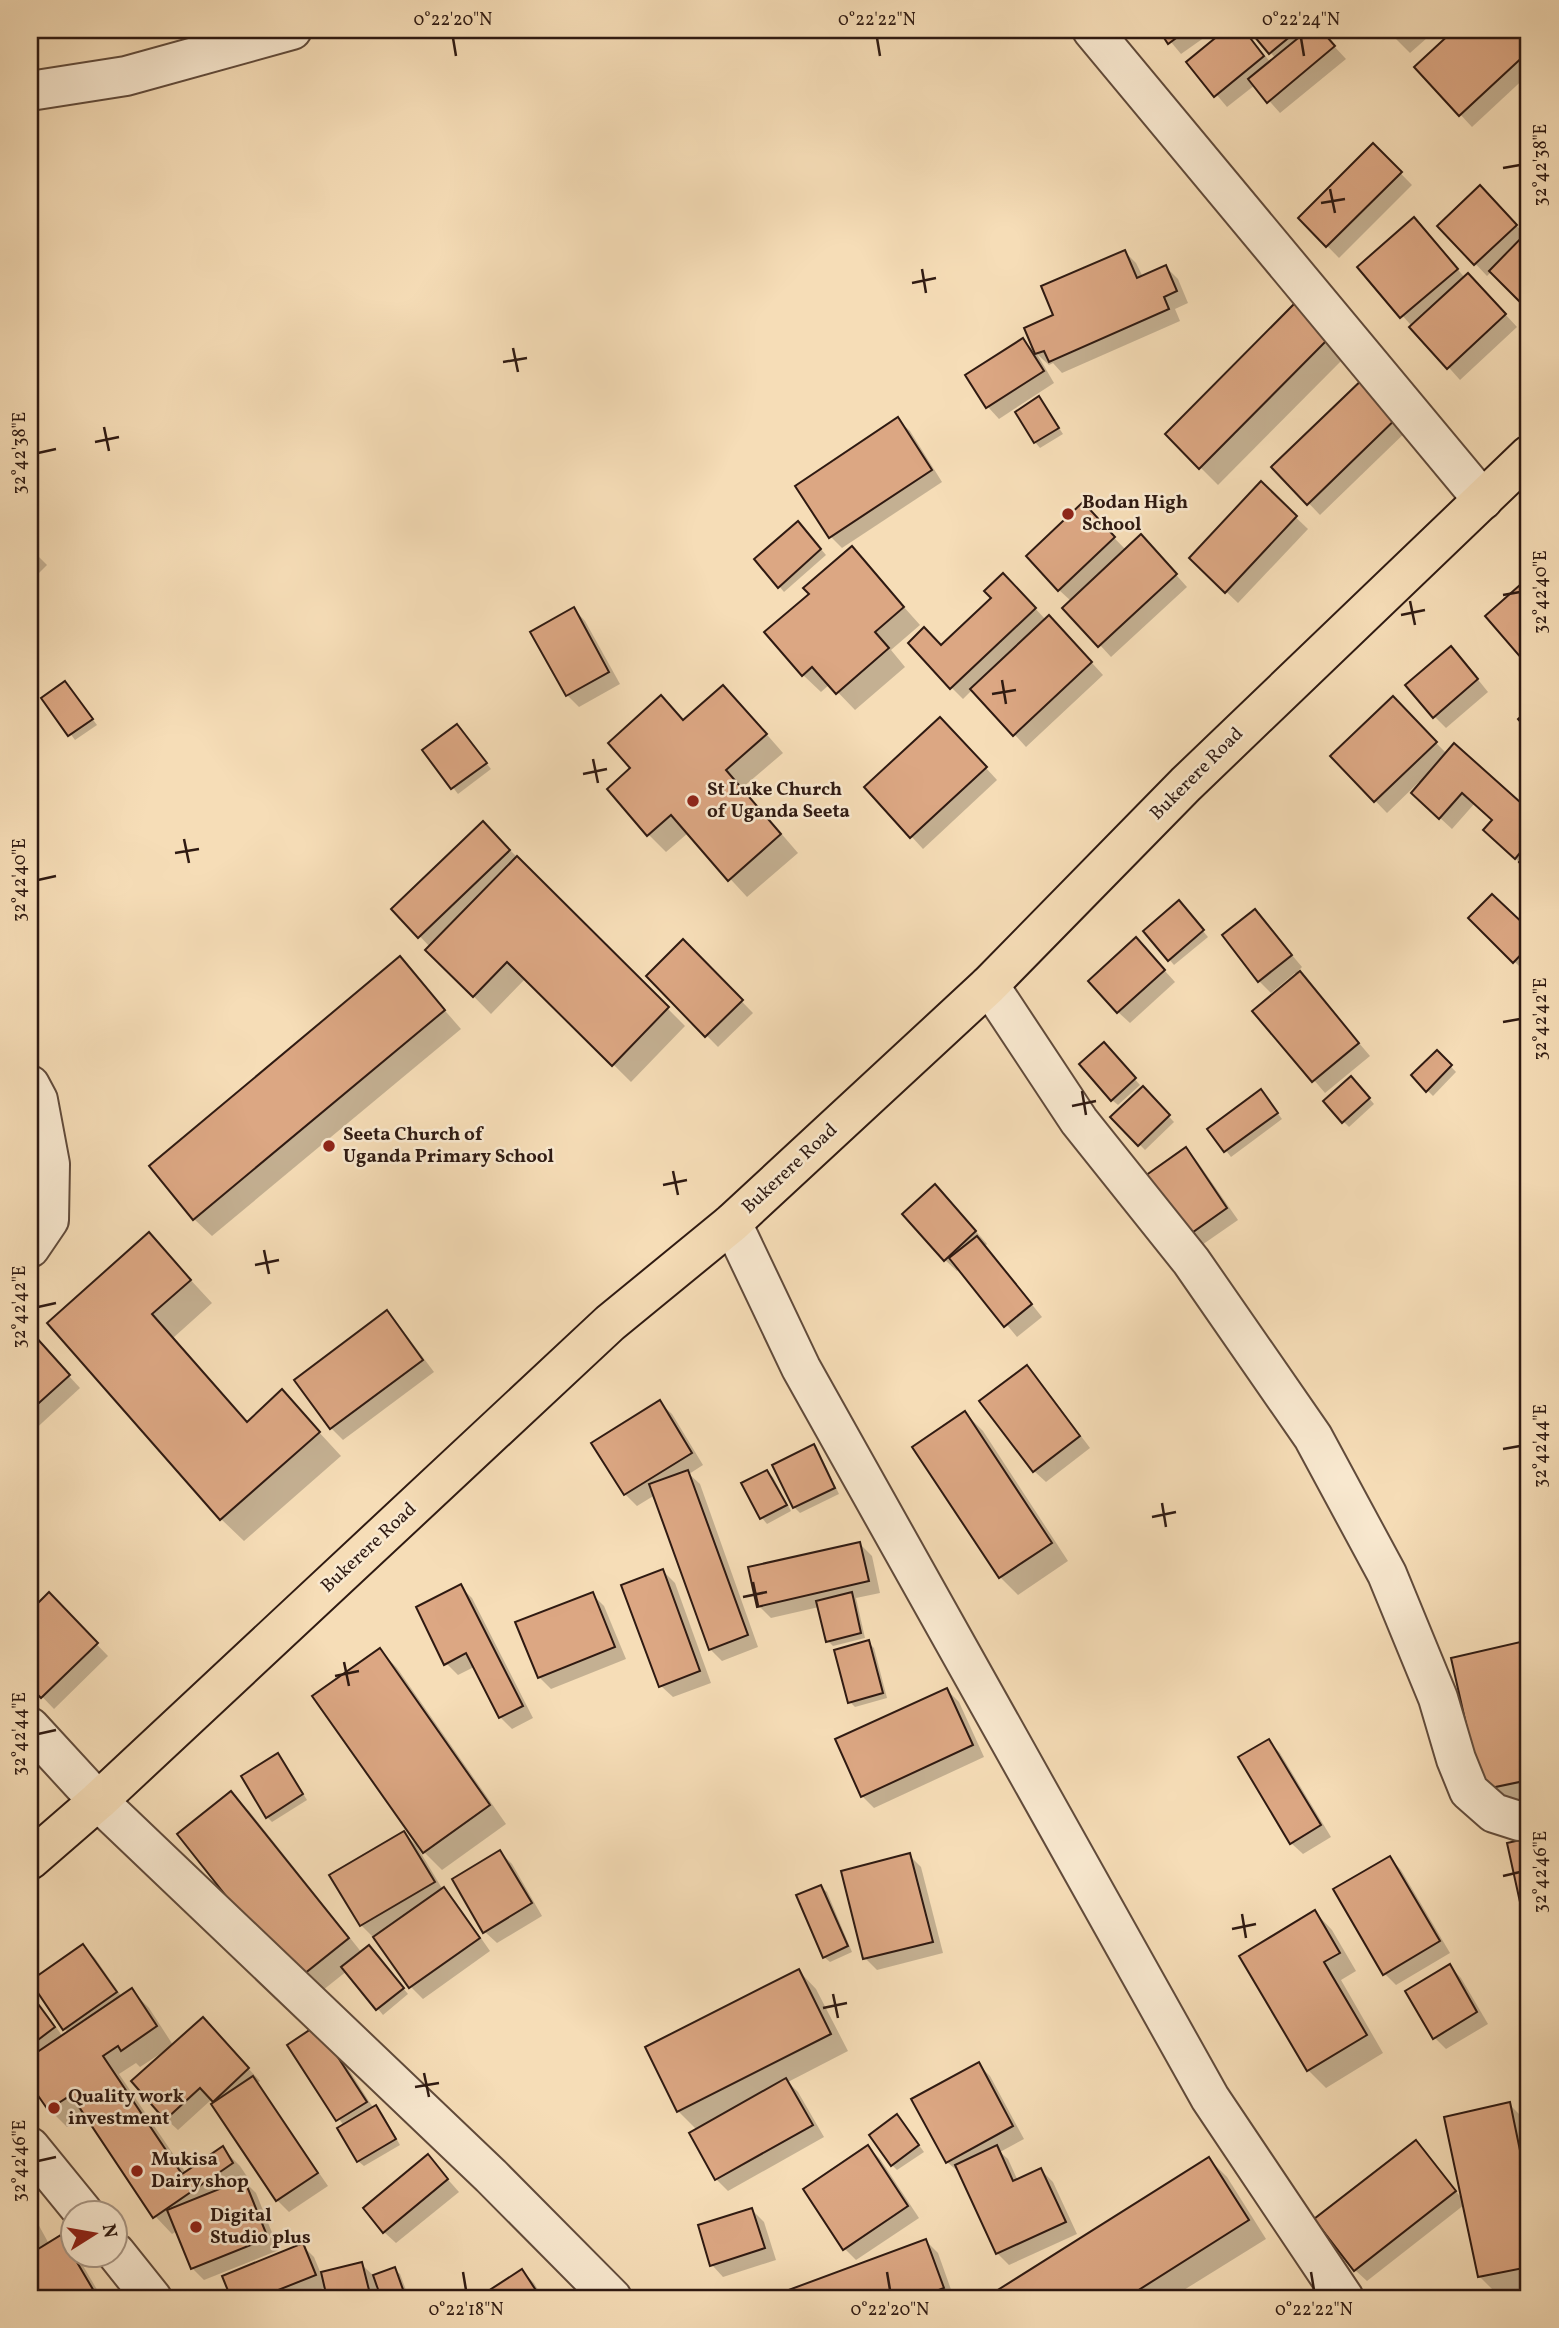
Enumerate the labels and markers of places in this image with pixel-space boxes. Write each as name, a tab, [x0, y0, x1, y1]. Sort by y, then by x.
place label: Bodan High School	[1082, 490, 1188, 538]
marker: Bodan High School	[1060, 506, 1076, 522]
place label: St Luke Church of Uganda Seeta	[707, 777, 850, 825]
marker: St Luke Church of Uganda Seeta	[685, 793, 701, 809]
place label: Seeta Church of Uganda Primary School	[343, 1122, 554, 1170]
marker: Seeta Church of Uganda Primary School	[321, 1138, 337, 1154]
place label: Quality work investment	[68, 2084, 185, 2132]
marker: Quality work investment	[46, 2100, 62, 2116]
place label: Mukisa Dairy shop	[151, 2147, 249, 2195]
marker: Mukisa Dairy shop	[129, 2163, 145, 2179]
place label: Digital Studio plus	[210, 2203, 311, 2251]
marker: Digital Studio plus	[188, 2219, 204, 2235]

